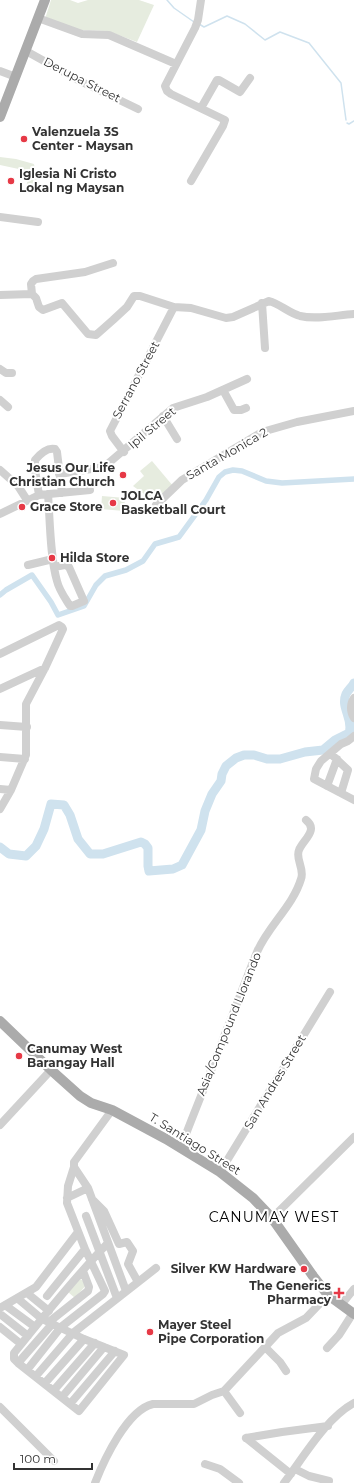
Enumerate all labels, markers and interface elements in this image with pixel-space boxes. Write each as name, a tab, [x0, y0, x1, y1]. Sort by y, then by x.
street label: Derupa Street	[41, 54, 123, 106]
place label: Valenzuela 3S Center - Maysan	[31, 124, 133, 153]
marker: Valenzuela 3S Center - Maysan	[19, 134, 29, 144]
place label: Iglesia Ni Cristo Lokal ng Maysan	[19, 166, 124, 195]
marker: Iglesia Ni Cristo Lokal ng Maysan	[6, 176, 16, 186]
street label: Serrano Street	[109, 338, 162, 421]
street label: Ipil Street	[125, 403, 179, 452]
street label: Santa Monica 2	[183, 424, 270, 483]
place label: Jesus Our Life Christian Church	[9, 460, 115, 489]
marker: Jesus Our Life Christian Church	[118, 470, 128, 480]
place label: JOLCA Basketball Court	[120, 488, 226, 517]
marker: JOLCA Basketball Court	[108, 498, 118, 508]
place label: Grace Store	[30, 499, 103, 514]
marker: Grace Store	[17, 502, 27, 512]
place label: Hilda Store	[60, 550, 130, 565]
marker: Hilda Store	[47, 553, 57, 563]
street label: Asia/Compound Llorando	[193, 950, 264, 1098]
street label: San Andres Street	[240, 1032, 309, 1132]
place label: Canumay West Barangay Hall	[27, 1041, 123, 1070]
marker: Canumay West Barangay Hall	[14, 1051, 24, 1061]
street label: T. Santiago Street	[147, 1109, 244, 1178]
district label: CANUMAY WEST	[209, 1208, 339, 1226]
place label: Silver KW Hardware	[171, 1261, 296, 1276]
marker: Silver KW Hardware	[299, 1264, 309, 1274]
place label: The Generics Pharmacy	[249, 1278, 332, 1307]
marker: The Generics Pharmacy	[334, 1288, 344, 1298]
place label: Mayer Steel Pipe Corporation	[158, 1317, 264, 1346]
marker: Mayer Steel Pipe Corporation	[145, 1327, 155, 1337]
scale bar	[14, 1445, 92, 1471]
text: 100 m	[20, 1451, 56, 1466]

